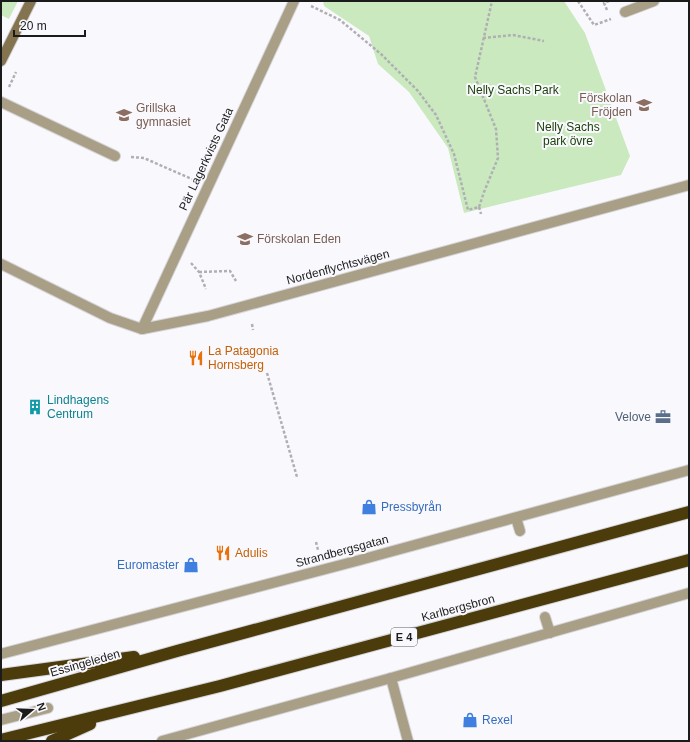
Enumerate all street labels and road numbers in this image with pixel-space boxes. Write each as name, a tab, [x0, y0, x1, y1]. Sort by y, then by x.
street label: Pär Lagerkvists Gata	[176, 105, 236, 213]
street label: Nordenflychtsvägen	[285, 247, 391, 287]
street label: Strandbergsgatan	[294, 532, 390, 570]
street label: Karlbergsbron	[420, 591, 496, 625]
road number: E 4	[391, 628, 417, 646]
street label: Essingeleden	[48, 646, 122, 680]

